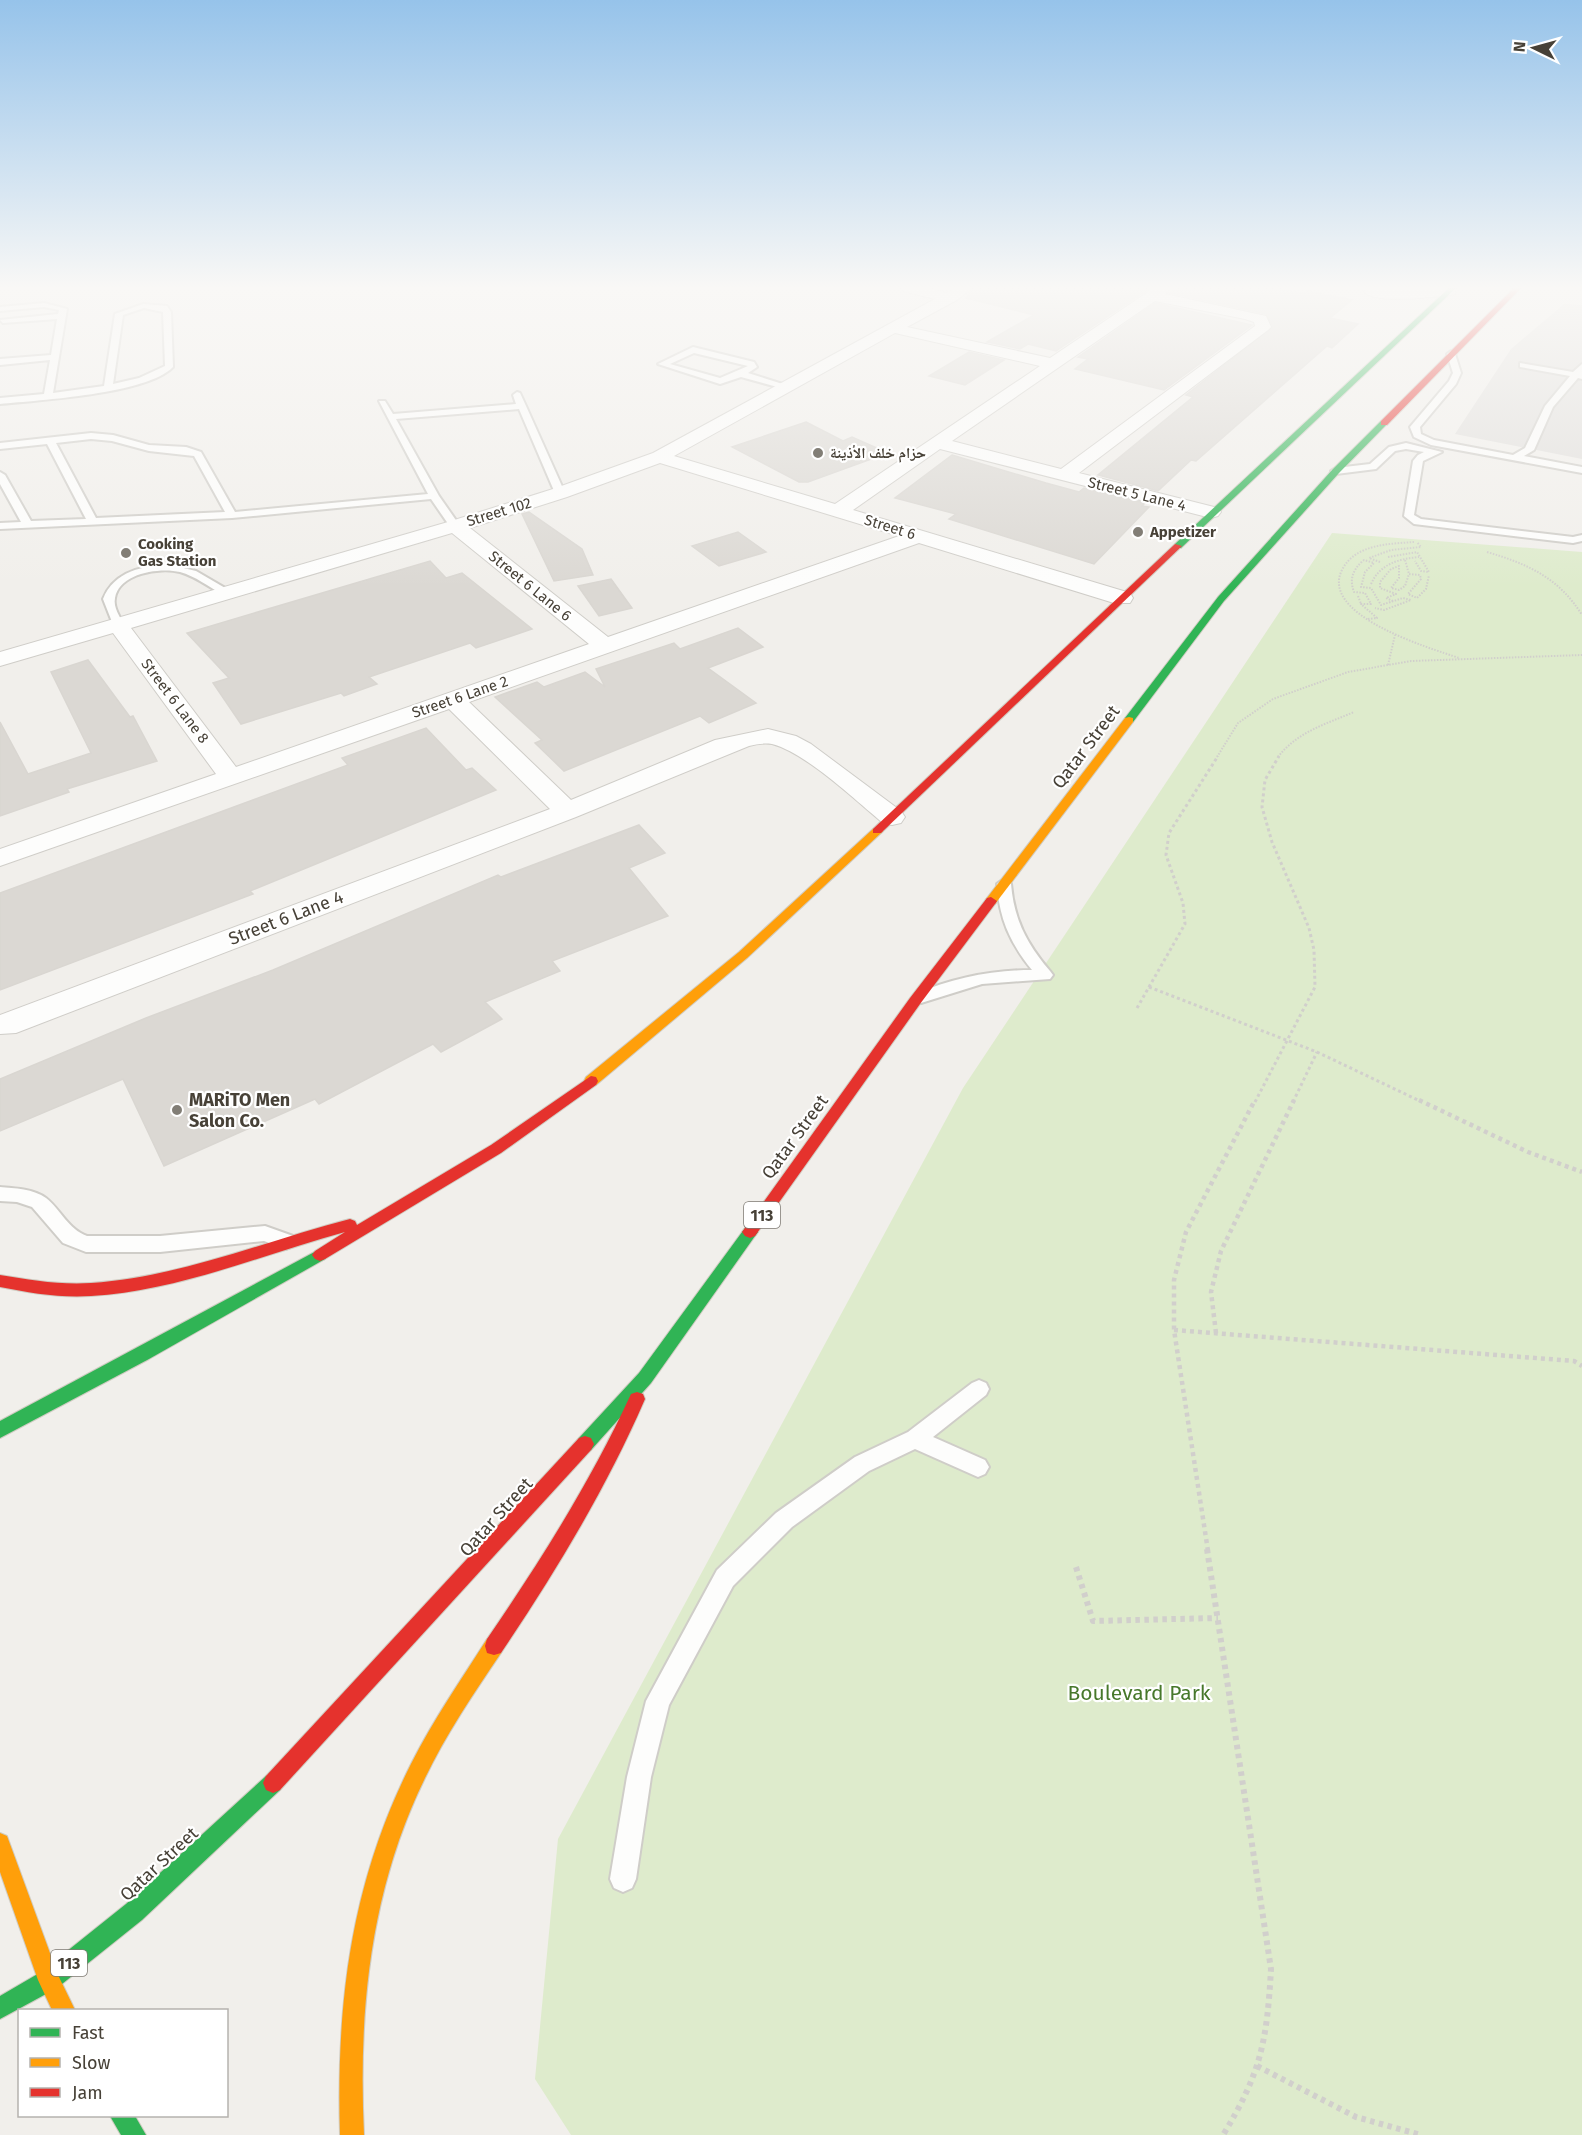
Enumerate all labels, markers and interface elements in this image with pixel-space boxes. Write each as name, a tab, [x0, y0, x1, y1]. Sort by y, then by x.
north arrow	[1504, 18, 1564, 78]
text: N	[1510, 41, 1529, 53]
place label: حزام خلف الأذينة	[830, 444, 926, 463]
marker: حزام خلف الأذينة	[811, 446, 825, 460]
street label: Street 5 Lane 4	[1086, 473, 1188, 515]
street label: Street 102	[464, 494, 534, 530]
street label: Street 6	[862, 511, 918, 543]
place label: Appetizer	[1149, 523, 1217, 541]
marker: Appetizer	[1131, 525, 1145, 539]
place label: Cooking Gas Station	[138, 535, 216, 570]
marker: Cooking Gas Station	[119, 546, 133, 560]
street label: Street 6 Lane 6	[485, 547, 575, 625]
street label: Street 6 Lane 8	[137, 655, 213, 747]
street label: Street 6 Lane 2	[410, 672, 510, 722]
street label: Qatar Street	[1047, 701, 1125, 793]
street label: Street 6 Lane 4	[225, 886, 347, 950]
place label: MARiTO Men Salon Co.	[189, 1089, 290, 1132]
street label: Qatar Street	[757, 1090, 833, 1183]
marker: MARiTO Men Salon Co.	[170, 1103, 184, 1117]
road number: 113	[744, 1202, 780, 1228]
street label: Qatar Street	[455, 1473, 538, 1561]
park label: Boulevard Park	[1067, 1680, 1211, 1706]
street label: Qatar Street	[115, 1822, 203, 1906]
road number: 113	[51, 1950, 87, 1976]
legend	[18, 2009, 228, 2117]
text: Fast	[72, 2022, 105, 2044]
text: Slow	[72, 2052, 111, 2074]
text: Jam	[72, 2082, 103, 2104]

